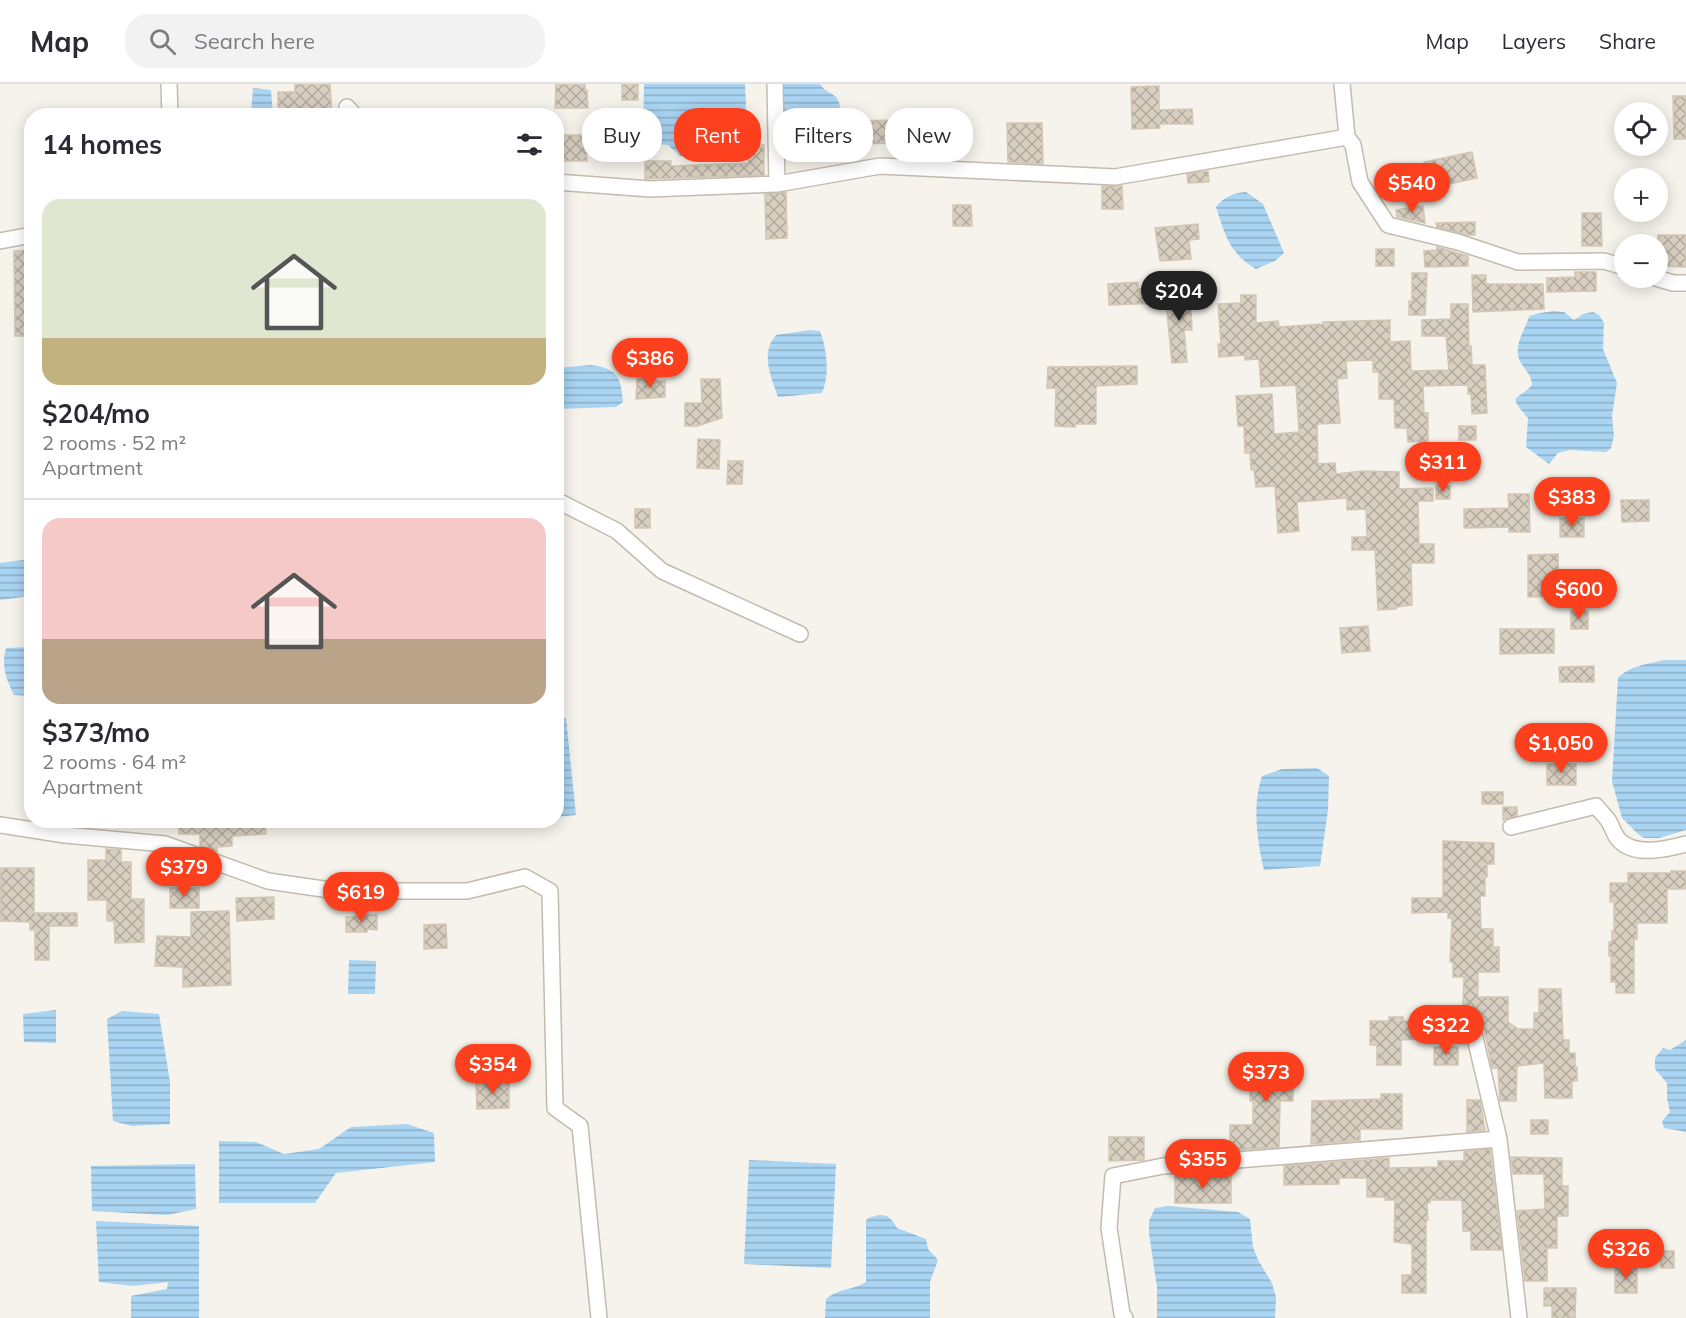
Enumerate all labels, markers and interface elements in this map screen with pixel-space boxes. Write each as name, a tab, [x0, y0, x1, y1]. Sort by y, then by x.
search box	[125, 14, 545, 68]
text: Map	[30, 24, 89, 59]
icon: search	[146, 25, 179, 58]
text: Search here	[194, 27, 315, 55]
text: Map	[1426, 28, 1469, 54]
text: Layers	[1502, 28, 1566, 54]
text: Share	[1599, 28, 1656, 54]
map controls	[1614, 102, 1668, 288]
button: locate	[1614, 102, 1668, 156]
chip: Buy	[582, 108, 662, 162]
chip: Rent	[674, 108, 761, 162]
chip: Filters	[773, 108, 873, 162]
chip: New	[885, 108, 973, 162]
text: 14 homes	[42, 128, 162, 161]
icon: filters	[513, 128, 546, 161]
pin: $540	[1376, 163, 1448, 214]
button: +	[1614, 168, 1668, 222]
text: $540	[1388, 170, 1436, 195]
button: −	[1614, 234, 1668, 288]
icon: home	[240, 238, 348, 346]
pin: $204	[1143, 271, 1215, 322]
text: $204	[1155, 278, 1203, 303]
pin: $386	[614, 338, 686, 389]
text: $386	[626, 345, 674, 370]
text: $204/mo	[42, 397, 150, 430]
text: 2 rooms · 52 m²	[42, 430, 186, 455]
pin: $311	[1407, 442, 1479, 493]
text: $311	[1419, 449, 1467, 474]
text: Apartment	[42, 455, 143, 480]
pin: $383	[1536, 477, 1608, 528]
text: $383	[1548, 484, 1596, 509]
icon: home	[240, 557, 348, 665]
pin: $600	[1543, 569, 1615, 620]
text: $600	[1555, 576, 1603, 601]
text: $373/mo	[42, 716, 150, 749]
pin: $1,050	[1512, 723, 1610, 774]
text: $1,050	[1529, 730, 1593, 755]
text: 2 rooms · 64 m²	[42, 749, 186, 774]
text: Apartment	[42, 774, 143, 799]
pin: $379	[148, 847, 220, 898]
text: $379	[160, 854, 208, 879]
pin: $619	[325, 872, 397, 923]
text: $619	[337, 879, 385, 904]
pin: $322	[1410, 1005, 1482, 1056]
text: $322	[1422, 1012, 1470, 1037]
pin: $354	[457, 1044, 529, 1095]
text: $354	[469, 1051, 517, 1076]
pin: $373	[1230, 1052, 1302, 1103]
text: $373	[1242, 1059, 1290, 1084]
pin: $355	[1167, 1139, 1239, 1190]
text: $355	[1179, 1146, 1227, 1171]
pin: $326	[1590, 1229, 1662, 1280]
text: $326	[1602, 1236, 1650, 1261]

